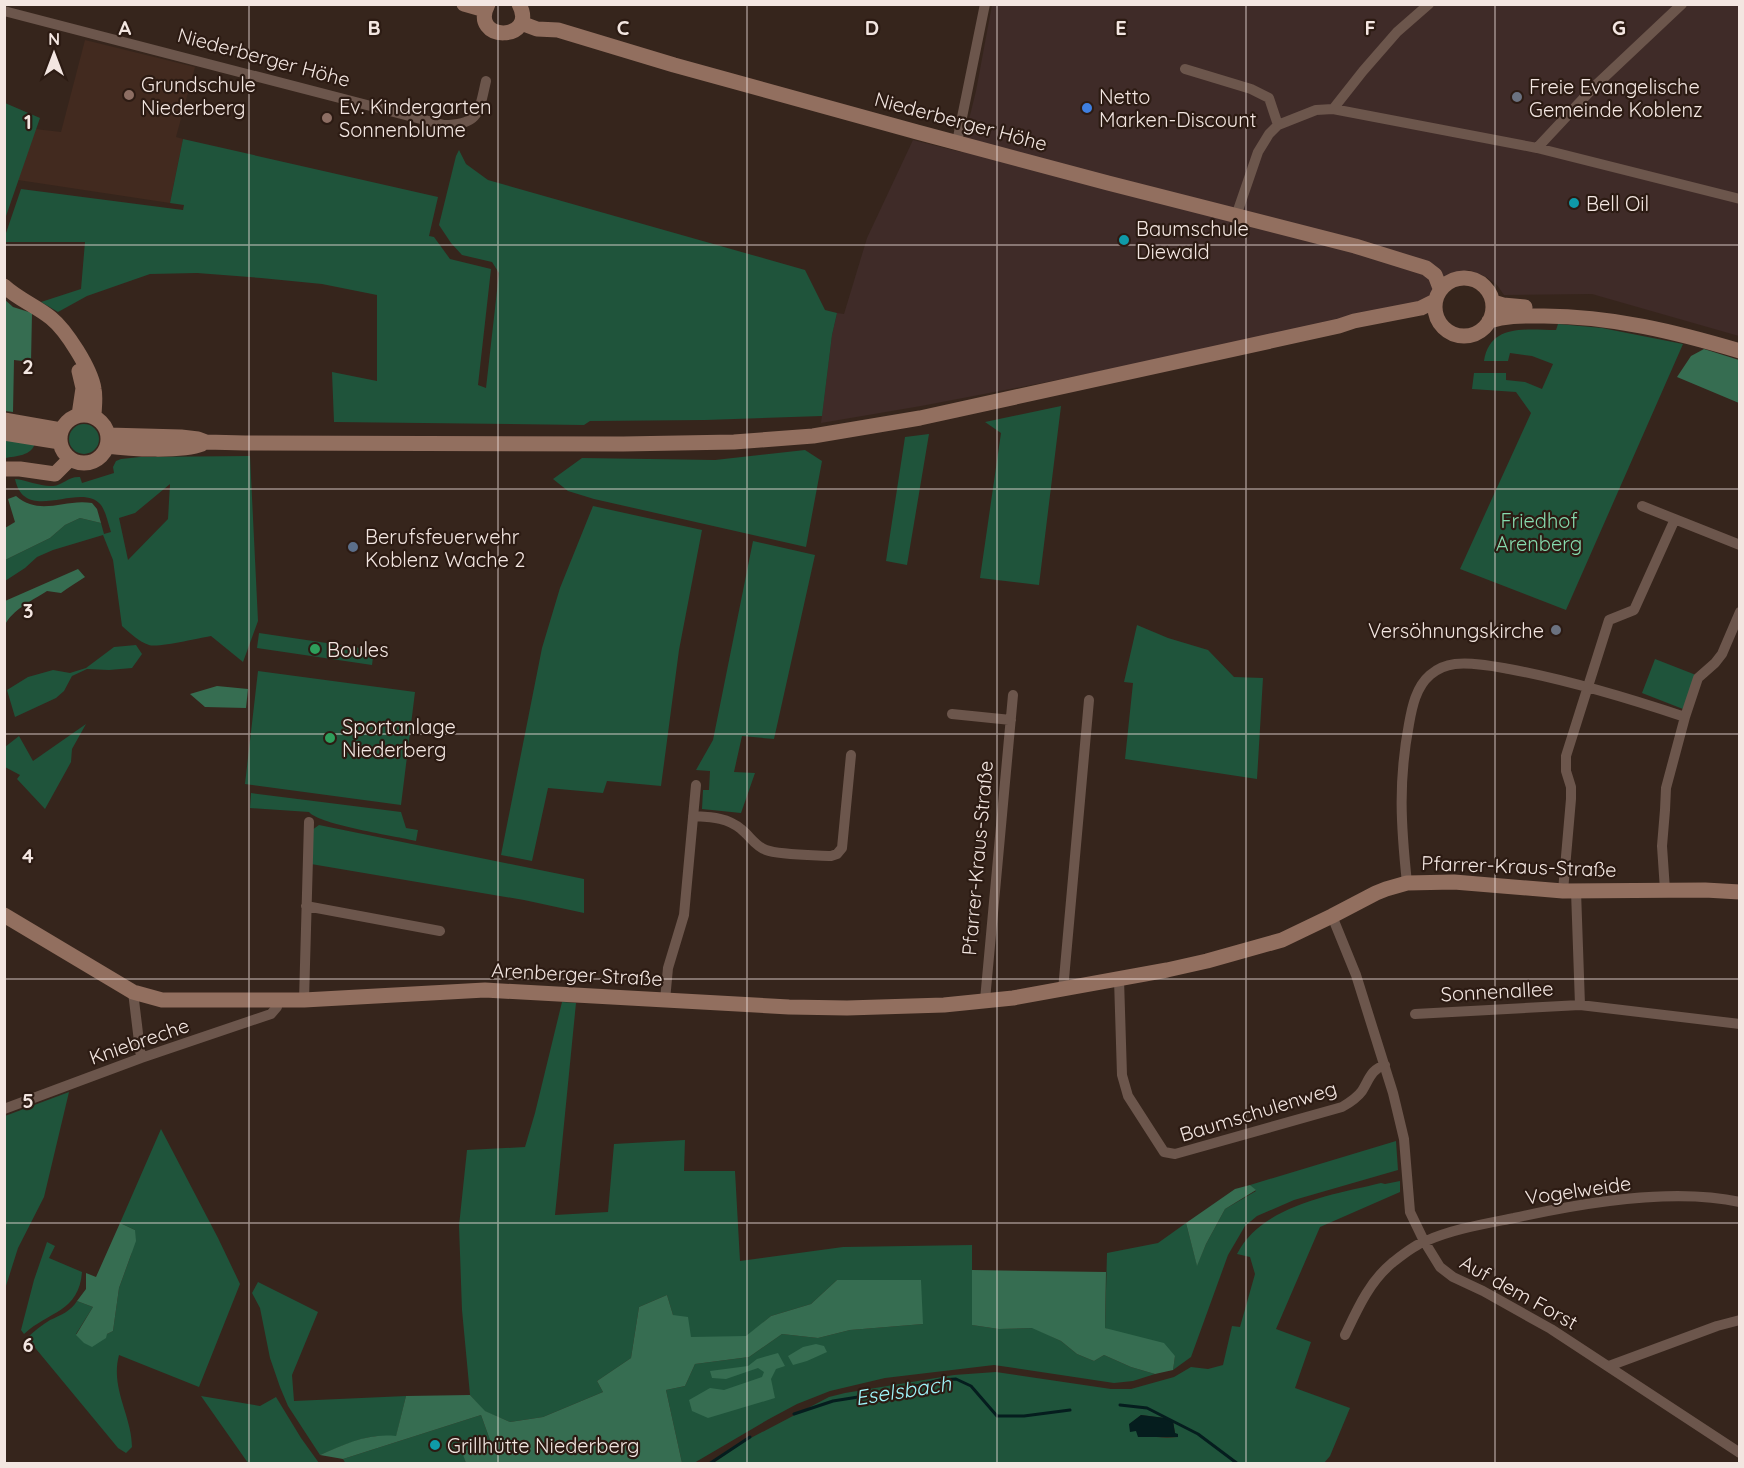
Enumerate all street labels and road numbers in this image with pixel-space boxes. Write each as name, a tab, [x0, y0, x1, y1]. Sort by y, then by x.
street label: Niederberger Höhe	[175, 22, 353, 92]
street label: Niederberger Höhe	[872, 86, 1050, 156]
street label: Pfarrer-Kraus-Straße	[956, 760, 998, 956]
street label: Pfarrer-Kraus-Straße	[1421, 850, 1617, 882]
street label: Arenberger Straße	[491, 957, 663, 991]
street label: Sonnenallee	[1440, 976, 1554, 1006]
street label: Kniebreche	[86, 1012, 192, 1070]
street label: Baumschulenweg	[1176, 1075, 1340, 1147]
street label: Vogelweide	[1523, 1170, 1633, 1210]
street label: Auf dem Forst	[1456, 1249, 1582, 1335]

